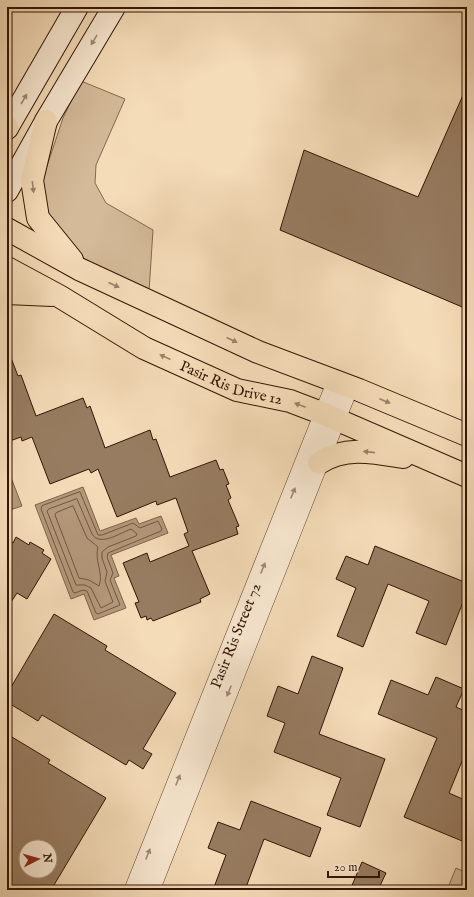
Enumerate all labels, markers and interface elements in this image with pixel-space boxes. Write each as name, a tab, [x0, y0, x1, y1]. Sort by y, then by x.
one-way arrow	[90, 35, 98, 45]
one-way arrow	[21, 93, 28, 104]
one-way arrow	[30, 180, 36, 193]
one-way arrow	[109, 282, 120, 288]
one-way arrow	[226, 337, 238, 343]
one-way arrow	[159, 354, 170, 360]
street label: Pasir Ris Drive 12	[177, 356, 284, 409]
one-way arrow	[380, 398, 391, 404]
one-way arrow	[293, 401, 305, 407]
one-way arrow	[363, 448, 375, 455]
one-way arrow	[290, 486, 296, 498]
one-way arrow	[260, 561, 266, 573]
street label: Pasir Ris Street 72	[206, 580, 265, 691]
one-way arrow	[226, 685, 232, 696]
one-way arrow	[175, 774, 181, 786]
north arrow	[18, 839, 58, 879]
one-way arrow	[146, 847, 152, 859]
text: N	[39, 852, 54, 864]
scale bar	[328, 853, 379, 879]
text: 20 m	[334, 860, 357, 875]

